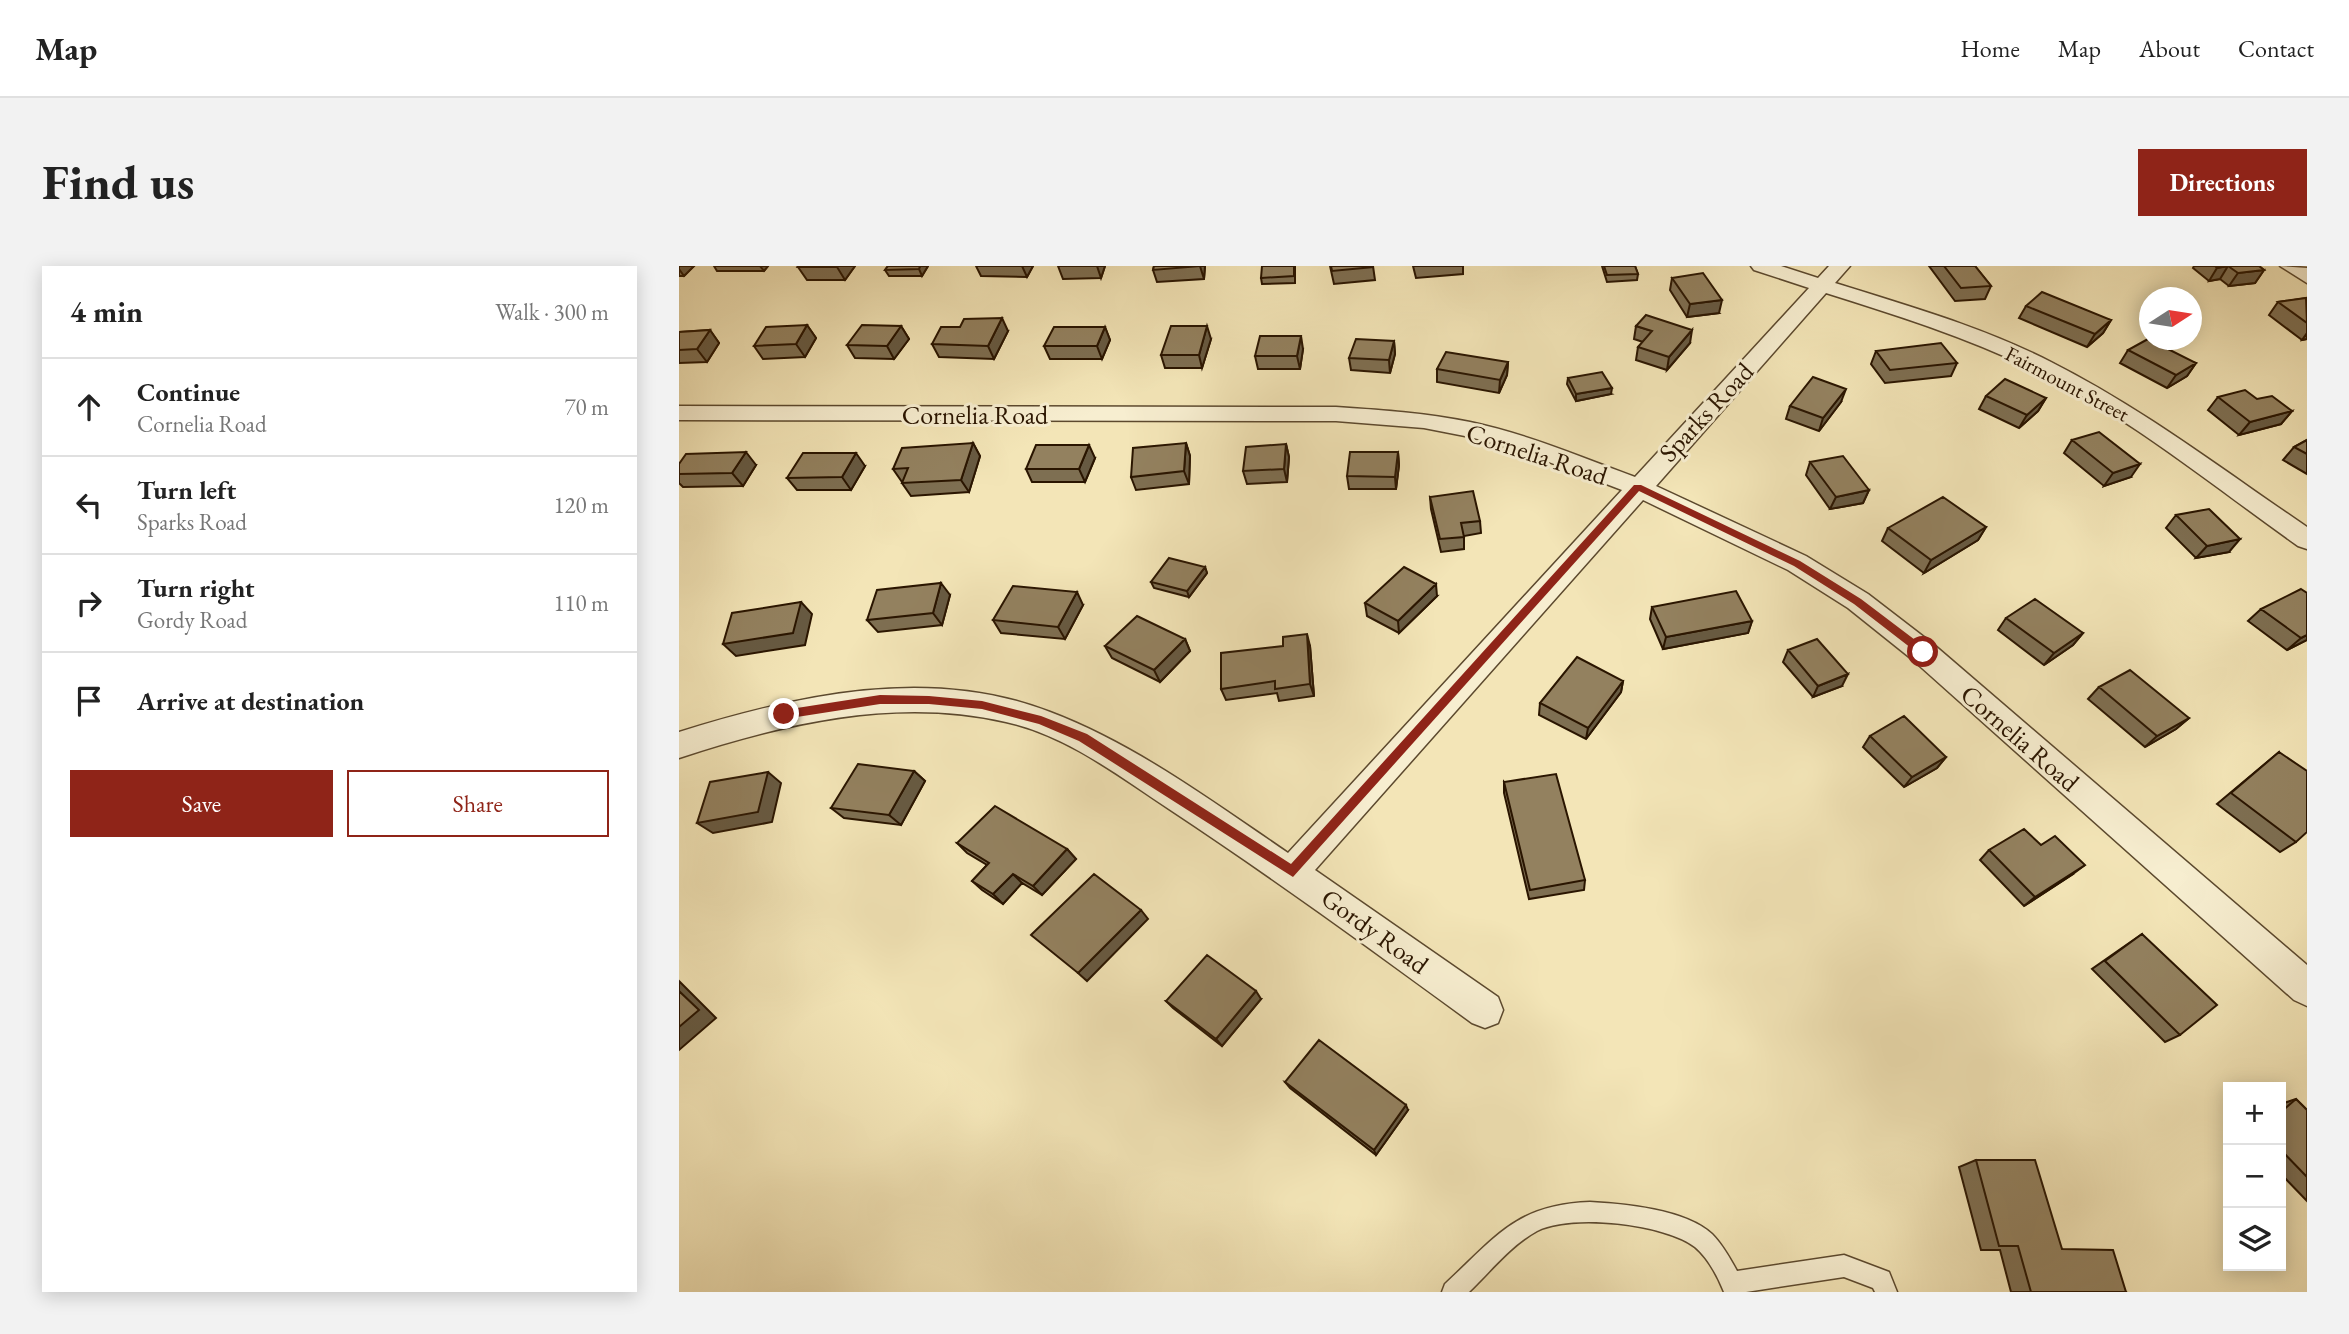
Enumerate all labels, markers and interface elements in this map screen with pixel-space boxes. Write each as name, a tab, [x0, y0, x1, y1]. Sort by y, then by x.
text: Map	[35, 27, 97, 70]
text: Home	[1960, 33, 2020, 64]
text: Map	[2058, 33, 2101, 64]
text: About	[2139, 33, 2200, 64]
text: Contact	[2238, 33, 2314, 64]
button: Directions	[2138, 149, 2307, 216]
text: Find us	[42, 150, 194, 214]
north arrow	[2139, 287, 2202, 350]
text: 4 min	[70, 292, 143, 331]
text: Walk · 300 m	[495, 297, 609, 327]
street label: Fairmount Street	[2001, 340, 2134, 428]
street label: Sparks Road	[1651, 354, 1761, 469]
text: Continue	[137, 375, 240, 409]
icon: ahead	[70, 388, 108, 426]
text: 70 m	[564, 392, 609, 422]
street label: Cornelia Road	[902, 398, 1049, 432]
text: Cornelia Road	[137, 409, 267, 439]
street label: Cornelia Road	[1462, 415, 1613, 493]
text: Turn left	[137, 473, 236, 507]
icon: left	[70, 486, 108, 524]
text: 120 m	[553, 490, 609, 520]
text: Sparks Road	[137, 507, 247, 537]
text: Turn right	[137, 571, 255, 605]
icon: right	[70, 584, 108, 622]
text: 110 m	[553, 588, 609, 618]
text: Gordy Road	[137, 605, 247, 635]
route start	[1907, 636, 1938, 667]
street label: Cornelia Road	[1954, 677, 2087, 799]
icon: arrive	[70, 682, 108, 720]
text: Arrive at destination	[137, 684, 364, 718]
route end	[768, 698, 799, 729]
button: Save	[70, 770, 333, 837]
button: Share	[347, 770, 609, 837]
street label: Gordy Road	[1315, 881, 1436, 982]
map controls	[2223, 1082, 2286, 1271]
button: +	[2223, 1082, 2286, 1145]
button: −	[2223, 1145, 2286, 1208]
button: layers	[2223, 1208, 2286, 1271]

